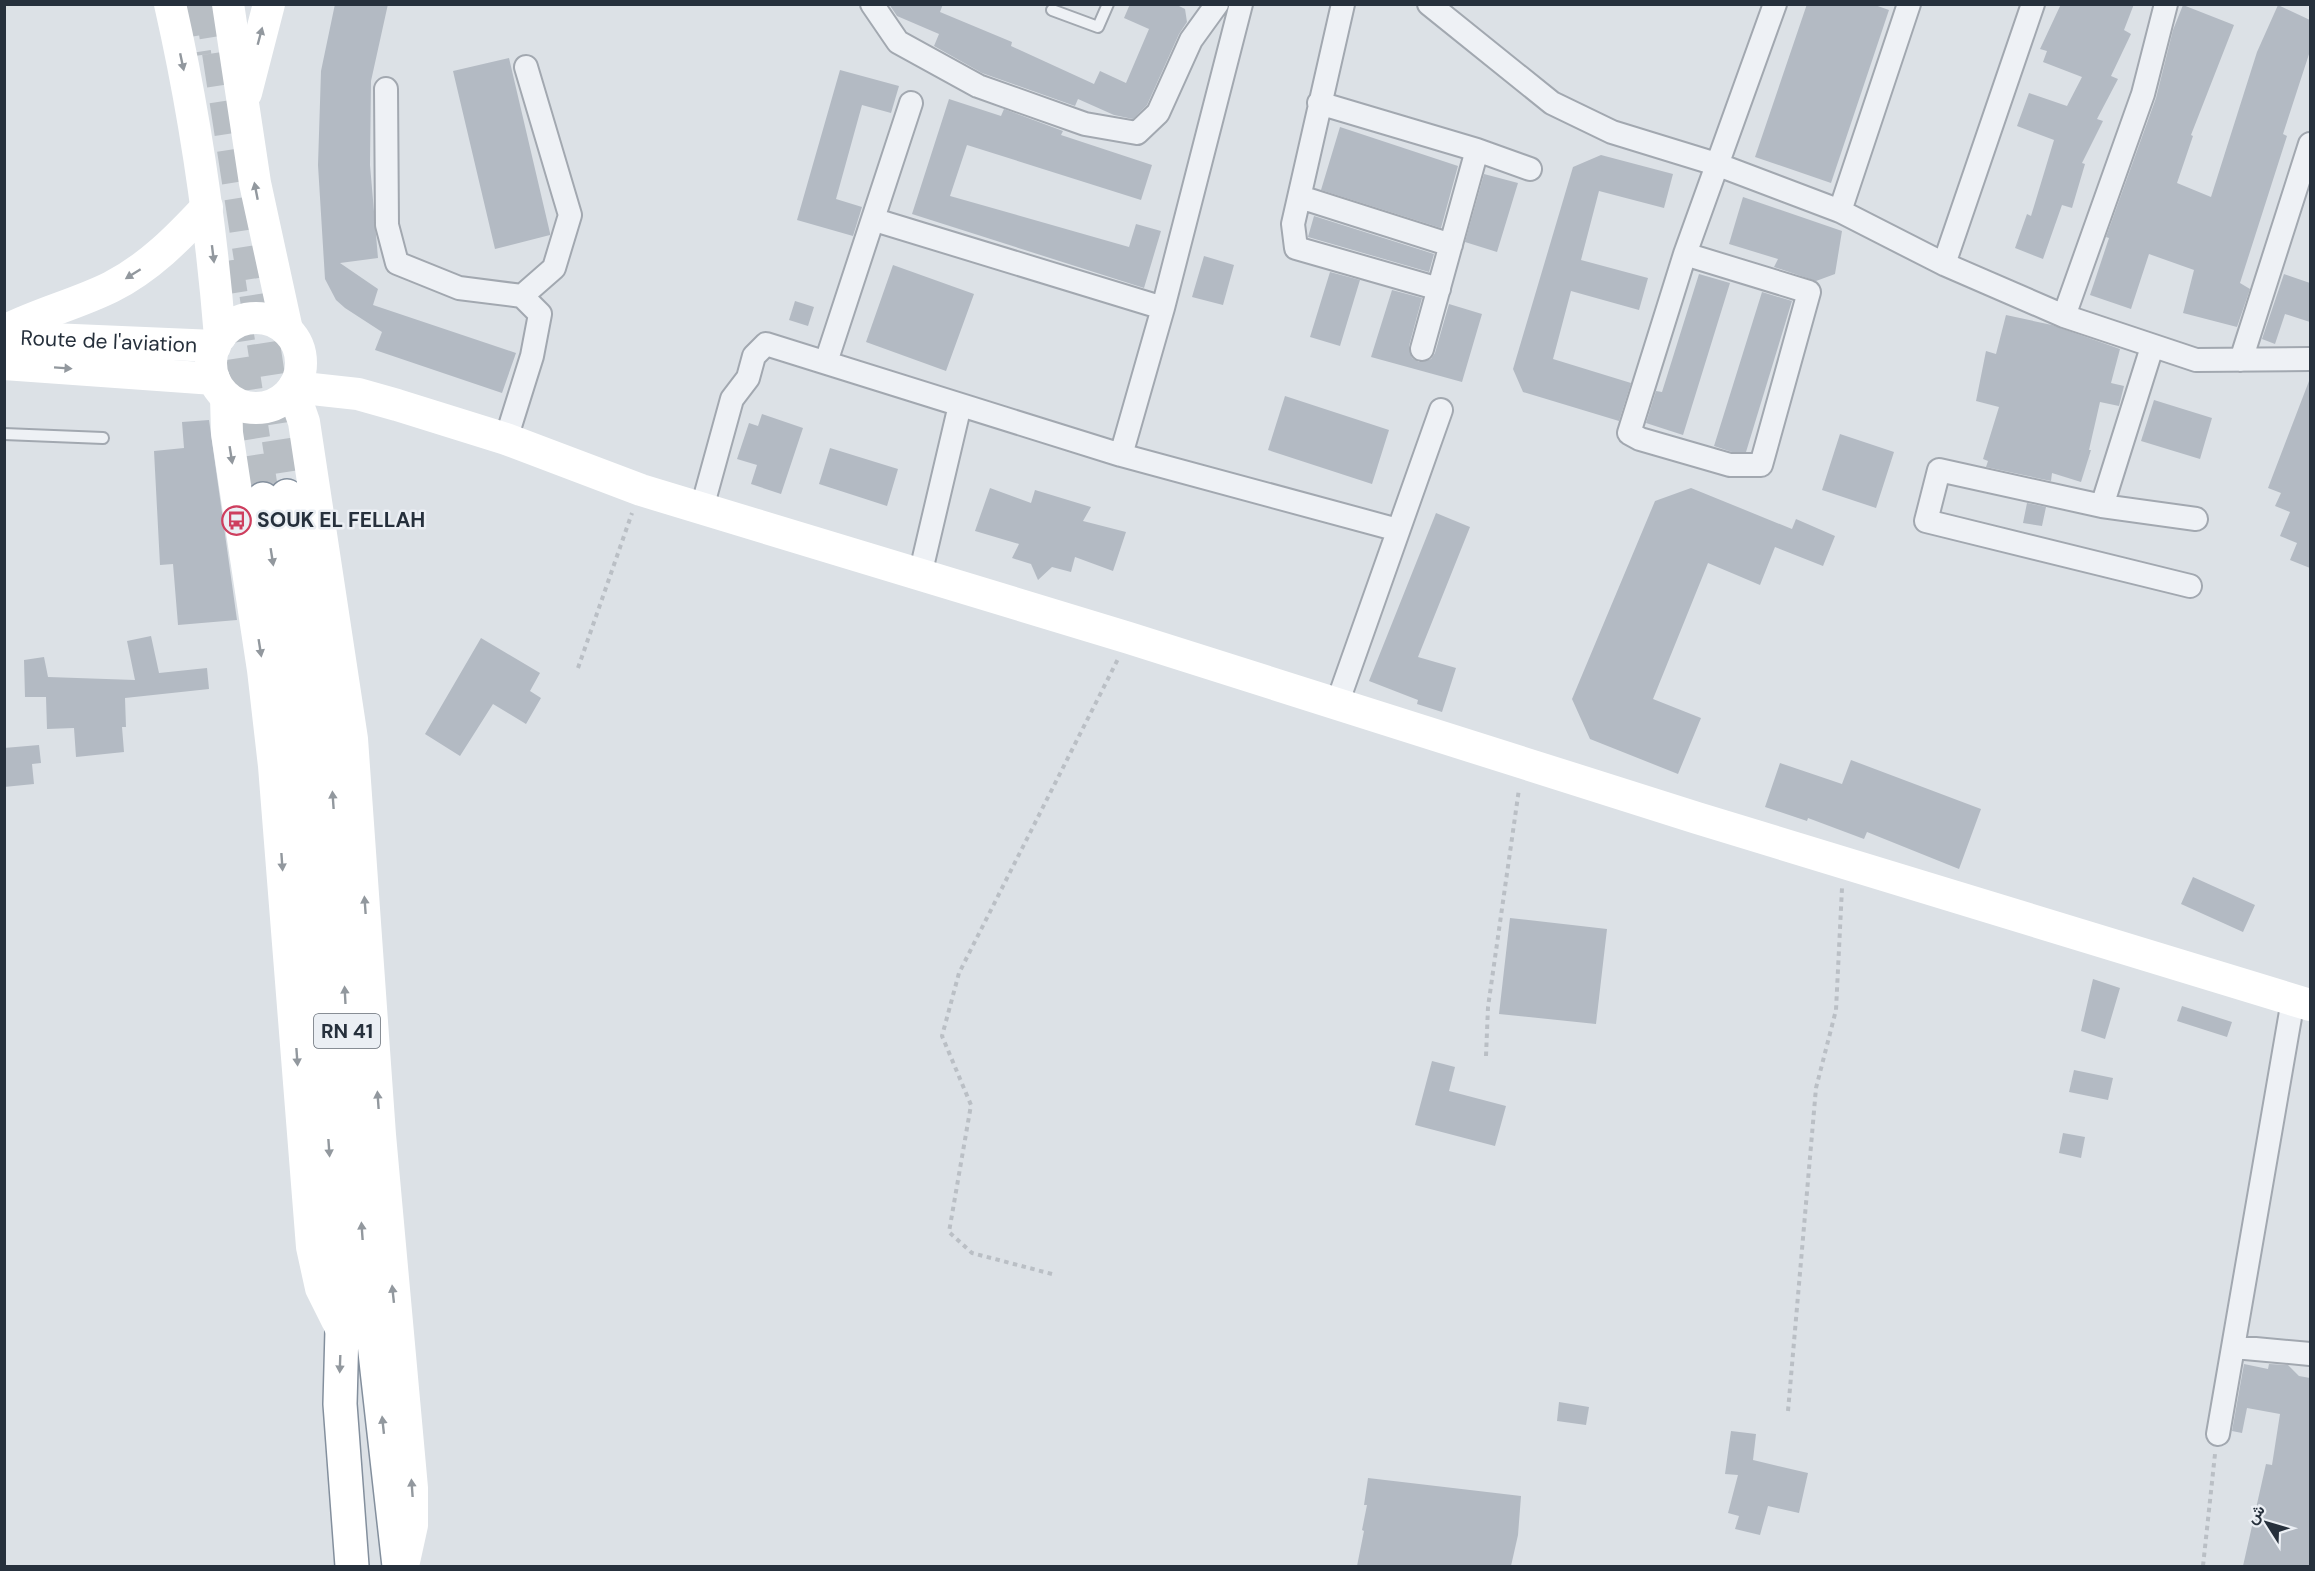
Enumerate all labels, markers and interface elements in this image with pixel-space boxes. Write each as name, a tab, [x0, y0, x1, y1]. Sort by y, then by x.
one-way arrow	[256, 27, 266, 45]
one-way arrow	[178, 52, 188, 71]
one-way arrow	[251, 182, 260, 201]
one-way arrow	[208, 245, 217, 264]
one-way arrow	[125, 268, 141, 280]
street label: Route de l'aviation	[20, 324, 198, 359]
one-way arrow	[53, 363, 72, 373]
one-way arrow	[226, 445, 235, 464]
bus stop icon: SOUK EL FELLAH	[220, 504, 252, 536]
place label: SOUK EL FELLAH	[257, 506, 425, 534]
one-way arrow	[267, 548, 276, 567]
one-way arrow	[255, 638, 264, 657]
one-way arrow	[328, 790, 338, 809]
one-way arrow	[277, 853, 287, 872]
one-way arrow	[360, 896, 370, 915]
one-way arrow	[340, 985, 350, 1004]
road number: RN 41	[314, 1014, 380, 1048]
one-way arrow	[292, 1047, 302, 1066]
one-way arrow	[373, 1090, 382, 1109]
one-way arrow	[324, 1139, 334, 1158]
one-way arrow	[358, 1221, 367, 1240]
one-way arrow	[388, 1285, 398, 1304]
one-way arrow	[336, 1354, 345, 1373]
one-way arrow	[378, 1415, 388, 1434]
one-way arrow	[407, 1479, 417, 1498]
north arrow	[2237, 1493, 2297, 1553]
text: ش	[2241, 1500, 2270, 1528]

